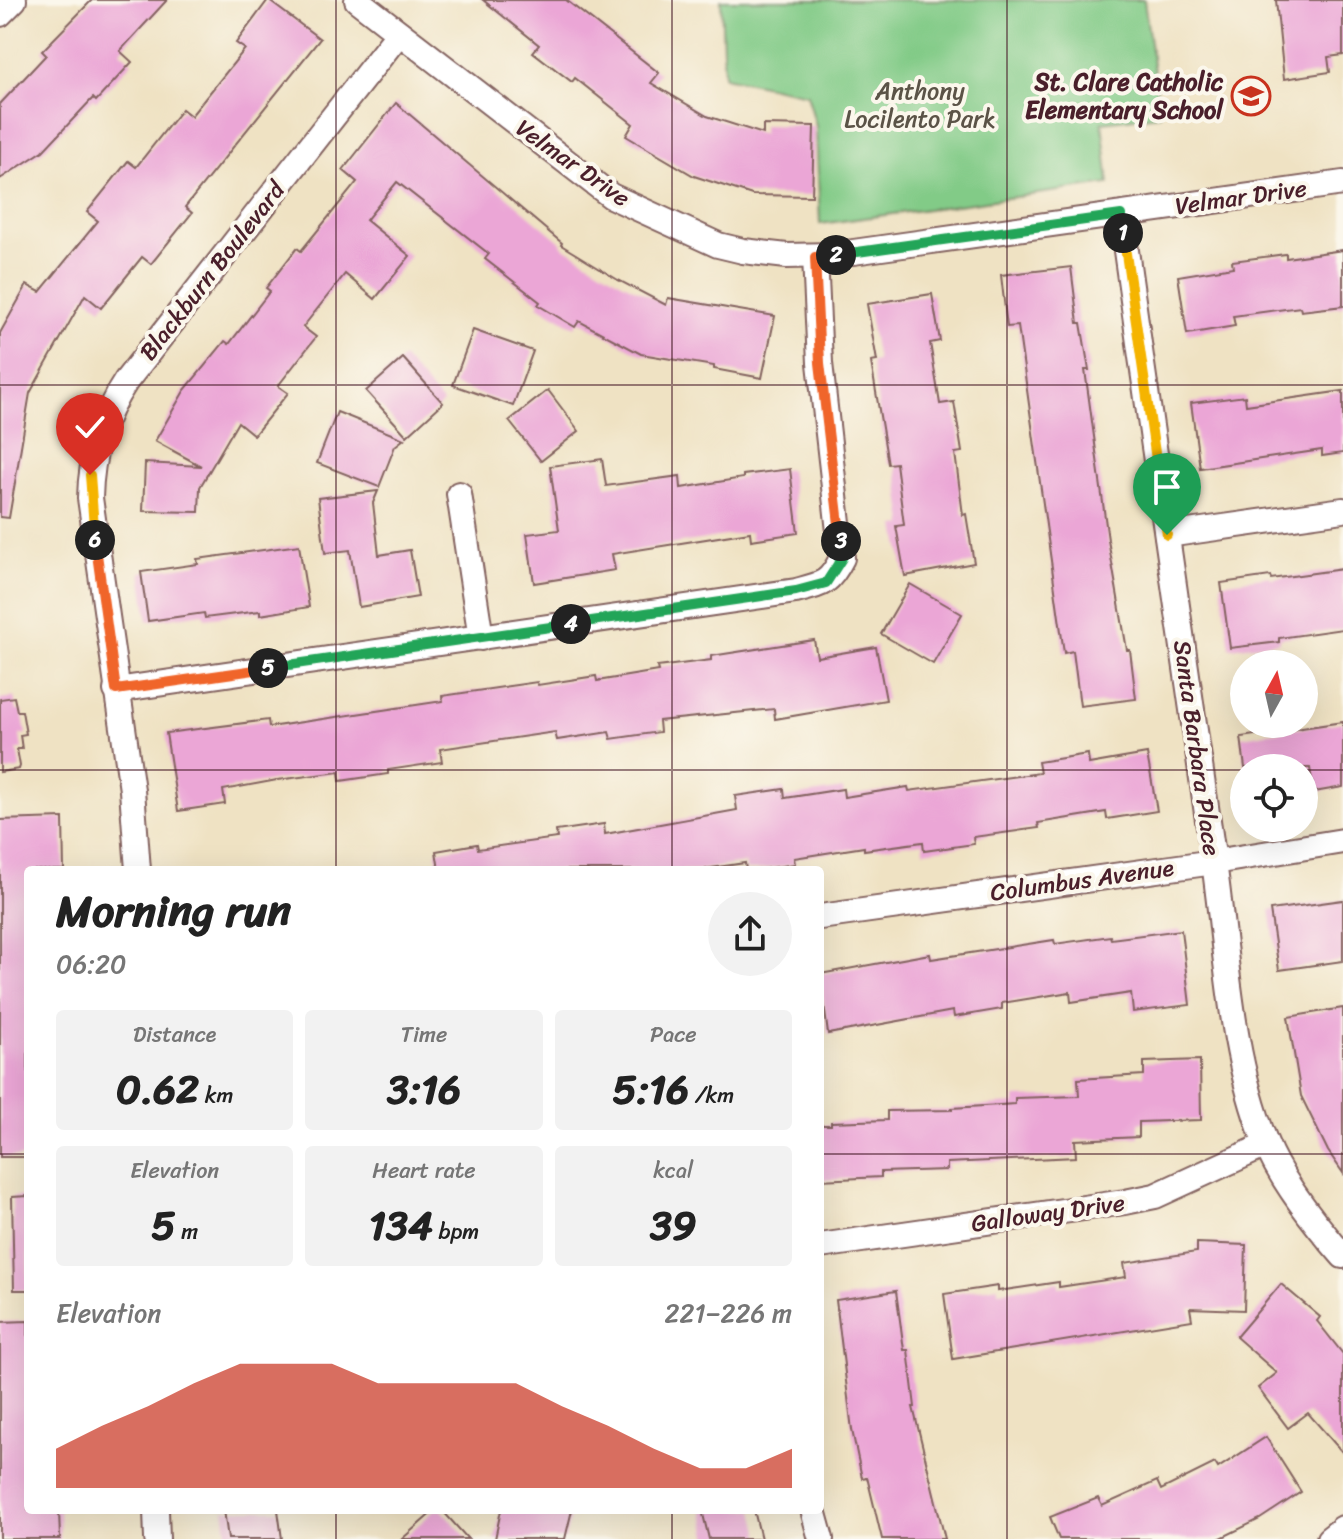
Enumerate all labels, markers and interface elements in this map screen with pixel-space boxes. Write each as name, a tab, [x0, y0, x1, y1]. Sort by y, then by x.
place label: St. Clare Catholic Elementary School	[1025, 61, 1224, 131]
park label: Anthony Locilento Park	[844, 70, 996, 140]
school or university icon: St. Clare Catholic Elementary School	[1230, 75, 1272, 117]
street label: Velmar Drive	[507, 108, 639, 218]
street label: Velmar Drive	[1173, 167, 1309, 227]
street label: Blackburn Boulevard	[128, 170, 297, 370]
pin: 1	[1103, 213, 1143, 253]
text: 1	[1118, 213, 1128, 252]
pin: 2	[816, 235, 856, 275]
text: 2	[830, 235, 842, 274]
pin	[56, 393, 124, 475]
icon: check	[68, 405, 112, 449]
pin	[1133, 453, 1201, 535]
icon: arrive	[1145, 465, 1189, 509]
pin: 6	[75, 520, 115, 560]
text: 6	[89, 520, 101, 559]
pin: 3	[821, 521, 861, 561]
text: 3	[835, 521, 847, 560]
pin: 4	[551, 604, 591, 644]
text: 4	[564, 604, 578, 643]
street label: Santa Barbara Place	[1161, 638, 1233, 858]
pin: 5	[248, 648, 288, 688]
text: 5	[261, 648, 275, 687]
north arrow	[1230, 650, 1318, 738]
map controls	[1230, 650, 1318, 842]
button: locate	[1230, 754, 1318, 842]
street label: Columbus Avenue	[987, 846, 1177, 914]
text: Morning run	[56, 872, 291, 950]
button: share	[708, 892, 792, 976]
text: 06:20	[56, 941, 127, 987]
text: Distance	[133, 1015, 216, 1054]
text: Time	[401, 1015, 447, 1054]
text: Pace	[650, 1015, 697, 1054]
text: 0.62	[116, 1054, 199, 1125]
text: 3:16	[387, 1054, 461, 1125]
text: 5:16	[613, 1054, 689, 1125]
text: km	[199, 1076, 233, 1115]
text: /km	[689, 1076, 734, 1115]
text: Elevation	[130, 1151, 219, 1190]
text: Heart rate	[372, 1151, 476, 1190]
text: kcal	[653, 1151, 693, 1190]
street label: Galloway Drive	[969, 1181, 1127, 1245]
text: 5	[151, 1190, 176, 1261]
text: 134	[369, 1190, 433, 1261]
text: 39	[650, 1190, 697, 1261]
text: m	[176, 1212, 198, 1251]
text: bpm	[433, 1212, 479, 1251]
text: Elevation	[56, 1290, 161, 1336]
text: 221–226 m	[665, 1290, 792, 1336]

